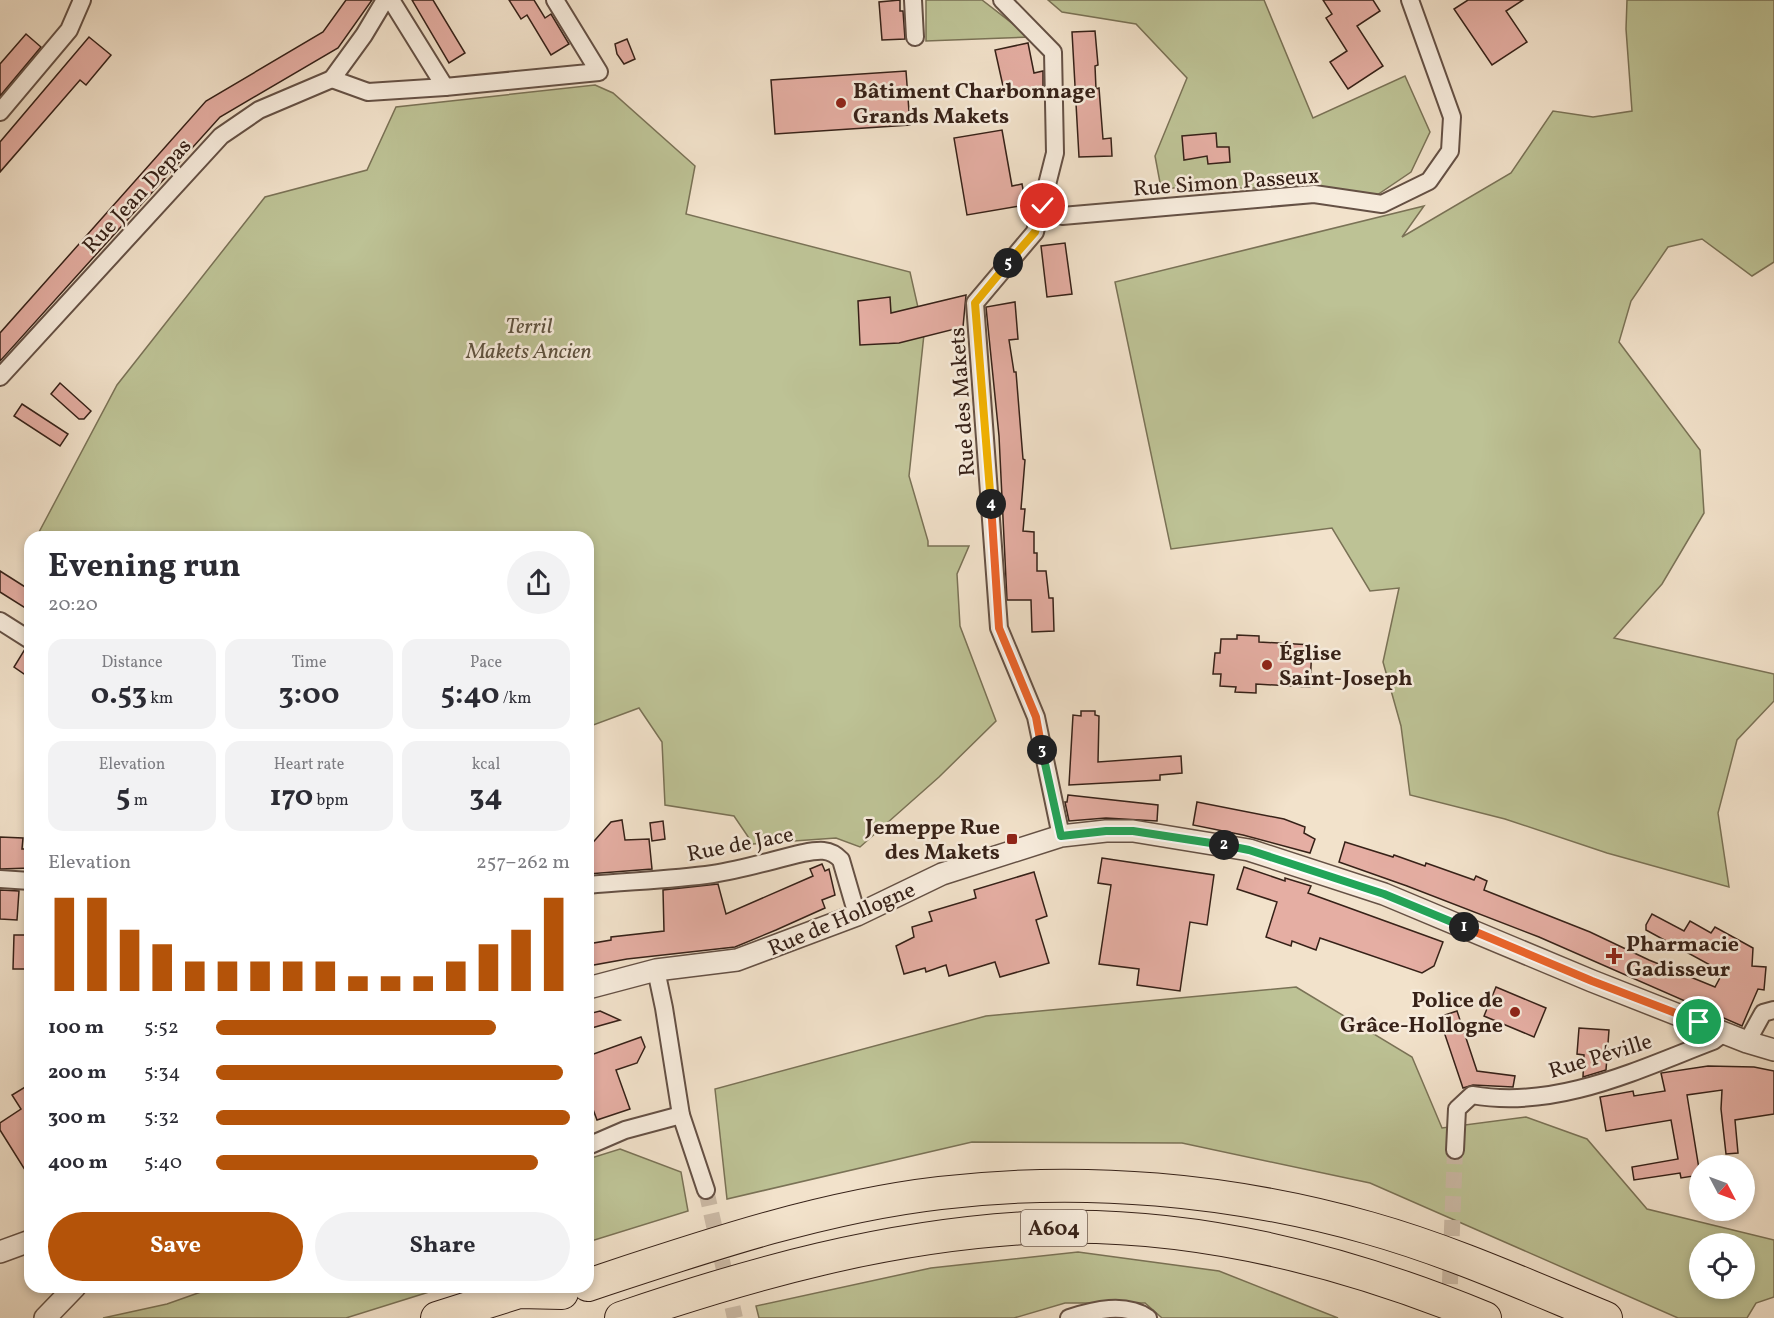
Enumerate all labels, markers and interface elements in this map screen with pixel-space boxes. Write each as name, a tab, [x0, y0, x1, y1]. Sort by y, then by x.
place label: Bâtiment Charbonnage Grands Makets	[853, 77, 1096, 133]
marker: Bâtiment Charbonnage Grands Makets	[834, 96, 848, 110]
street label: Rue Jean Depas	[76, 132, 200, 261]
street label: Rue Simon Passeux	[1132, 162, 1320, 205]
pin	[1017, 180, 1068, 231]
icon: check	[1026, 189, 1059, 222]
pin: 5	[993, 248, 1023, 278]
text: 5	[1004, 252, 1012, 274]
park label: Terril Makets Ancien	[465, 312, 592, 368]
street label: Rue des Makets	[943, 326, 984, 478]
pin: 4	[976, 489, 1006, 519]
text: 4	[986, 493, 996, 515]
text: Evening run	[48, 545, 241, 591]
button: share	[507, 551, 570, 614]
text: 20:20	[48, 591, 98, 619]
place label: Église Saint-Joseph	[1279, 639, 1413, 695]
text: Distance	[101, 652, 163, 674]
text: Time	[291, 652, 327, 674]
text: Pace	[470, 652, 502, 674]
marker: Église Saint-Joseph	[1260, 658, 1274, 672]
text: 0.53	[91, 674, 147, 716]
text: 3:00	[278, 674, 340, 716]
text: 5:40	[441, 674, 500, 716]
text: km	[147, 688, 173, 710]
text: /km	[500, 688, 531, 710]
pin: 3	[1027, 735, 1057, 765]
text: 3	[1038, 739, 1046, 761]
text: Elevation	[99, 754, 165, 776]
text: Heart rate	[274, 754, 344, 776]
text: kcal	[472, 754, 500, 776]
text: 5	[116, 776, 131, 818]
text: 170	[269, 776, 313, 818]
text: 34	[469, 776, 503, 818]
text: m	[131, 790, 148, 812]
text: bpm	[313, 790, 349, 812]
place label: Jemeppe Rue des Makets	[864, 813, 1000, 869]
street label: Rue de Jace	[685, 820, 796, 871]
pin: 2	[1209, 830, 1239, 860]
marker: Jemeppe Rue des Makets	[1005, 832, 1019, 846]
text: 2	[1220, 834, 1228, 856]
text: Elevation	[48, 849, 131, 877]
text: 257–262 m	[476, 849, 570, 877]
street label: Rue de Hollogne	[764, 875, 920, 965]
pin: 1	[1449, 912, 1479, 942]
text: 1	[1461, 916, 1467, 938]
place label: Pharmacie Gadisseur	[1626, 930, 1739, 986]
marker: Pharmacie Gadisseur	[1607, 949, 1621, 963]
place label: Police de Grâce-Hollogne	[1340, 986, 1503, 1042]
pin	[1673, 996, 1724, 1047]
marker: Police de Grâce-Hollogne	[1508, 1005, 1522, 1019]
icon: arrive	[1682, 1005, 1715, 1038]
text: 100 m	[48, 1014, 104, 1042]
text: 5:52	[144, 1014, 179, 1042]
street label: Rue Péville	[1545, 1027, 1656, 1088]
text: 200 m	[48, 1059, 106, 1087]
text: 5:34	[144, 1059, 181, 1087]
text: 300 m	[48, 1104, 106, 1132]
text: 5:32	[144, 1104, 179, 1132]
text: 400 m	[48, 1149, 108, 1177]
text: 5:40	[144, 1149, 182, 1177]
north arrow	[1689, 1155, 1755, 1221]
map controls	[1689, 1155, 1755, 1299]
road number: A604	[1021, 1210, 1087, 1246]
button: Save	[48, 1212, 303, 1281]
button: Share	[315, 1212, 570, 1281]
button: locate	[1689, 1233, 1755, 1299]

